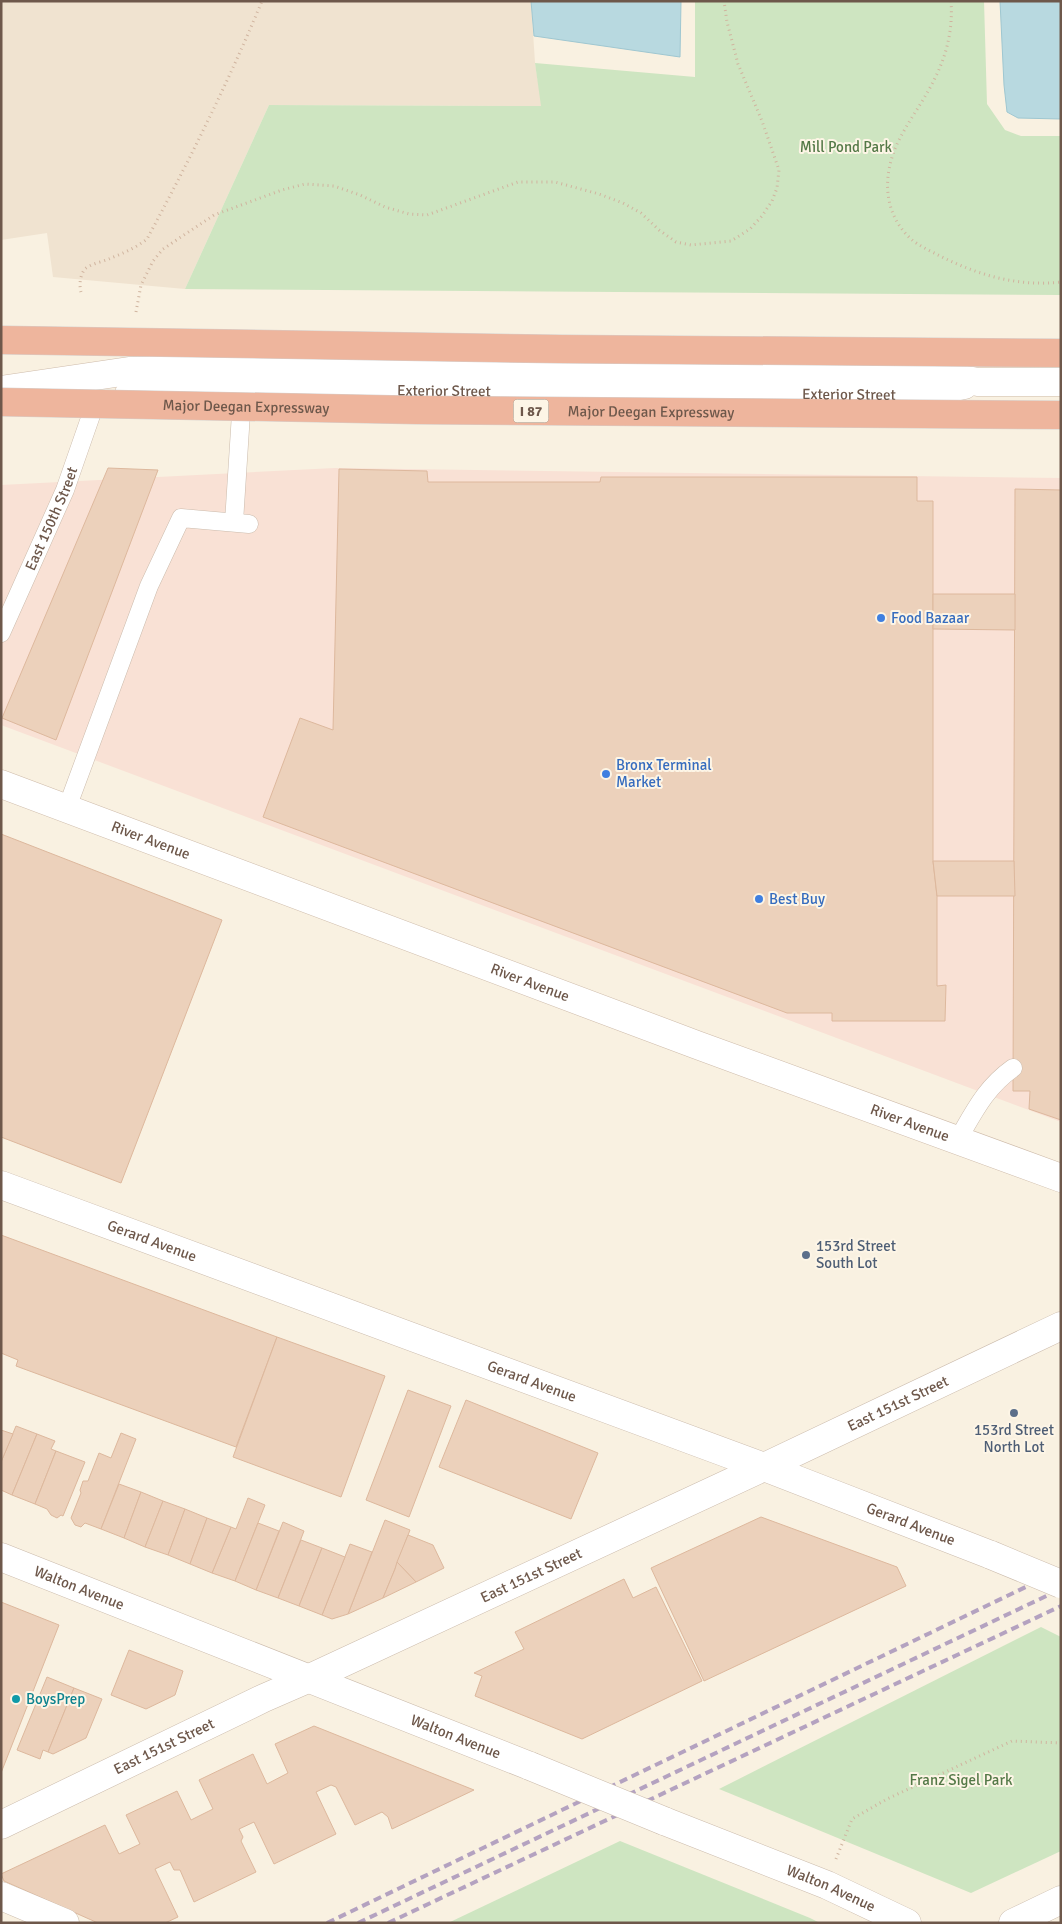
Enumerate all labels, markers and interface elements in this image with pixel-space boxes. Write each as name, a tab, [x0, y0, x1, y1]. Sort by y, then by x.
park label: Mill Pond Park	[800, 138, 893, 156]
street label: Exterior Street	[397, 381, 491, 400]
street label: Exterior Street	[802, 385, 896, 404]
street label: Major Deegan Expressway	[162, 396, 330, 417]
road number: I 87	[514, 400, 548, 422]
street label: Major Deegan Expressway	[567, 402, 734, 421]
street label: East 150th Street	[21, 464, 81, 573]
place label: Food Bazaar	[891, 609, 970, 627]
marker: Food Bazaar	[875, 612, 887, 624]
place label: Bronx Terminal Market	[616, 756, 712, 791]
marker: Bronx Terminal Market	[600, 768, 612, 780]
street label: River Avenue	[109, 817, 193, 863]
place label: Best Buy	[769, 890, 825, 908]
marker: Best Buy	[753, 893, 765, 905]
street label: River Avenue	[488, 959, 572, 1005]
street label: River Avenue	[868, 1100, 952, 1145]
street label: Gerard Avenue	[105, 1216, 199, 1266]
place label: 153rd Street South Lot	[816, 1237, 896, 1272]
marker: 153rd Street South Lot	[800, 1249, 812, 1261]
street label: Gerard Avenue	[485, 1357, 579, 1406]
street label: East 151st Street	[844, 1372, 951, 1435]
marker: 153rd Street North Lot	[1008, 1407, 1020, 1419]
place label: 153rd Street North Lot	[974, 1421, 1054, 1456]
street label: Gerard Avenue	[864, 1499, 958, 1549]
street label: East 151st Street	[478, 1544, 585, 1607]
street label: Walton Avenue	[31, 1562, 127, 1614]
place label: BoysPrep	[26, 1690, 85, 1708]
marker: BoysPrep	[10, 1693, 22, 1705]
street label: Walton Avenue	[408, 1711, 503, 1763]
street label: East 151st Street	[111, 1714, 217, 1778]
park label: Franz Sigel Park	[909, 1771, 1013, 1789]
street label: Walton Avenue	[784, 1861, 878, 1916]

